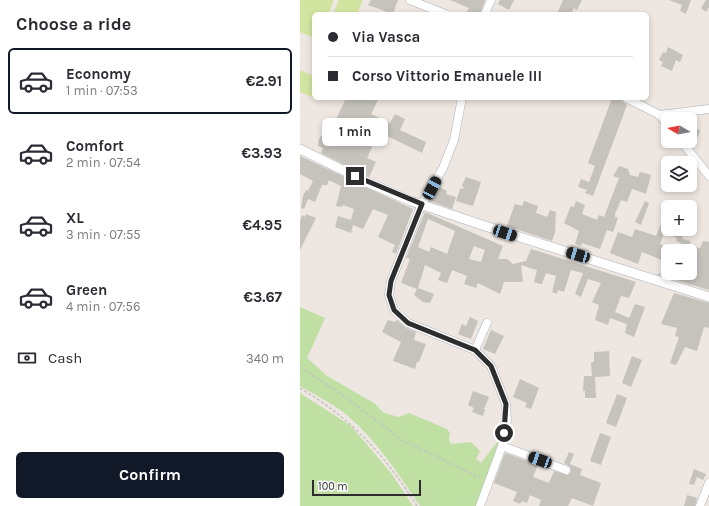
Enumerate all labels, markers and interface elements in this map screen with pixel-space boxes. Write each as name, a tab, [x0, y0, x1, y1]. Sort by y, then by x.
text: Choose a ride	[16, 13, 131, 35]
text: Via Vasca	[352, 28, 420, 46]
icon: car	[18, 63, 54, 99]
text: Economy	[66, 65, 131, 83]
text: Corso Vittorio Emanuele III	[352, 67, 542, 85]
text: €2.91	[246, 72, 282, 90]
text: 1 min · 07:53	[66, 83, 138, 98]
north arrow	[661, 112, 697, 148]
map controls	[661, 112, 697, 280]
callout: 1 min	[322, 118, 388, 146]
text: 1 min	[339, 124, 371, 139]
icon: car	[18, 135, 54, 171]
text: Comfort	[66, 137, 124, 155]
text: €3.93	[241, 144, 282, 162]
text: 2 min · 07:54	[66, 155, 140, 170]
button: layers	[661, 156, 697, 192]
route end	[346, 167, 364, 185]
car	[421, 175, 443, 201]
button: +	[661, 200, 697, 236]
icon: car	[18, 207, 54, 243]
text: XL	[66, 209, 84, 227]
text: €4.95	[242, 216, 282, 234]
car	[492, 224, 518, 242]
text: 3 min · 07:55	[66, 227, 141, 242]
button: −	[661, 244, 697, 280]
car	[565, 246, 591, 264]
icon: car	[18, 279, 54, 315]
text: Green	[66, 281, 107, 299]
text: €3.67	[243, 288, 282, 306]
text: 4 min · 07:56	[66, 299, 140, 314]
icon: cash	[16, 347, 38, 369]
text: Cash	[48, 349, 82, 367]
text: 340 m	[246, 351, 284, 366]
route start	[495, 424, 513, 442]
car	[527, 450, 553, 470]
button: Confirm	[16, 452, 284, 498]
scale bar	[312, 478, 421, 497]
text: 100 m	[318, 480, 348, 493]

